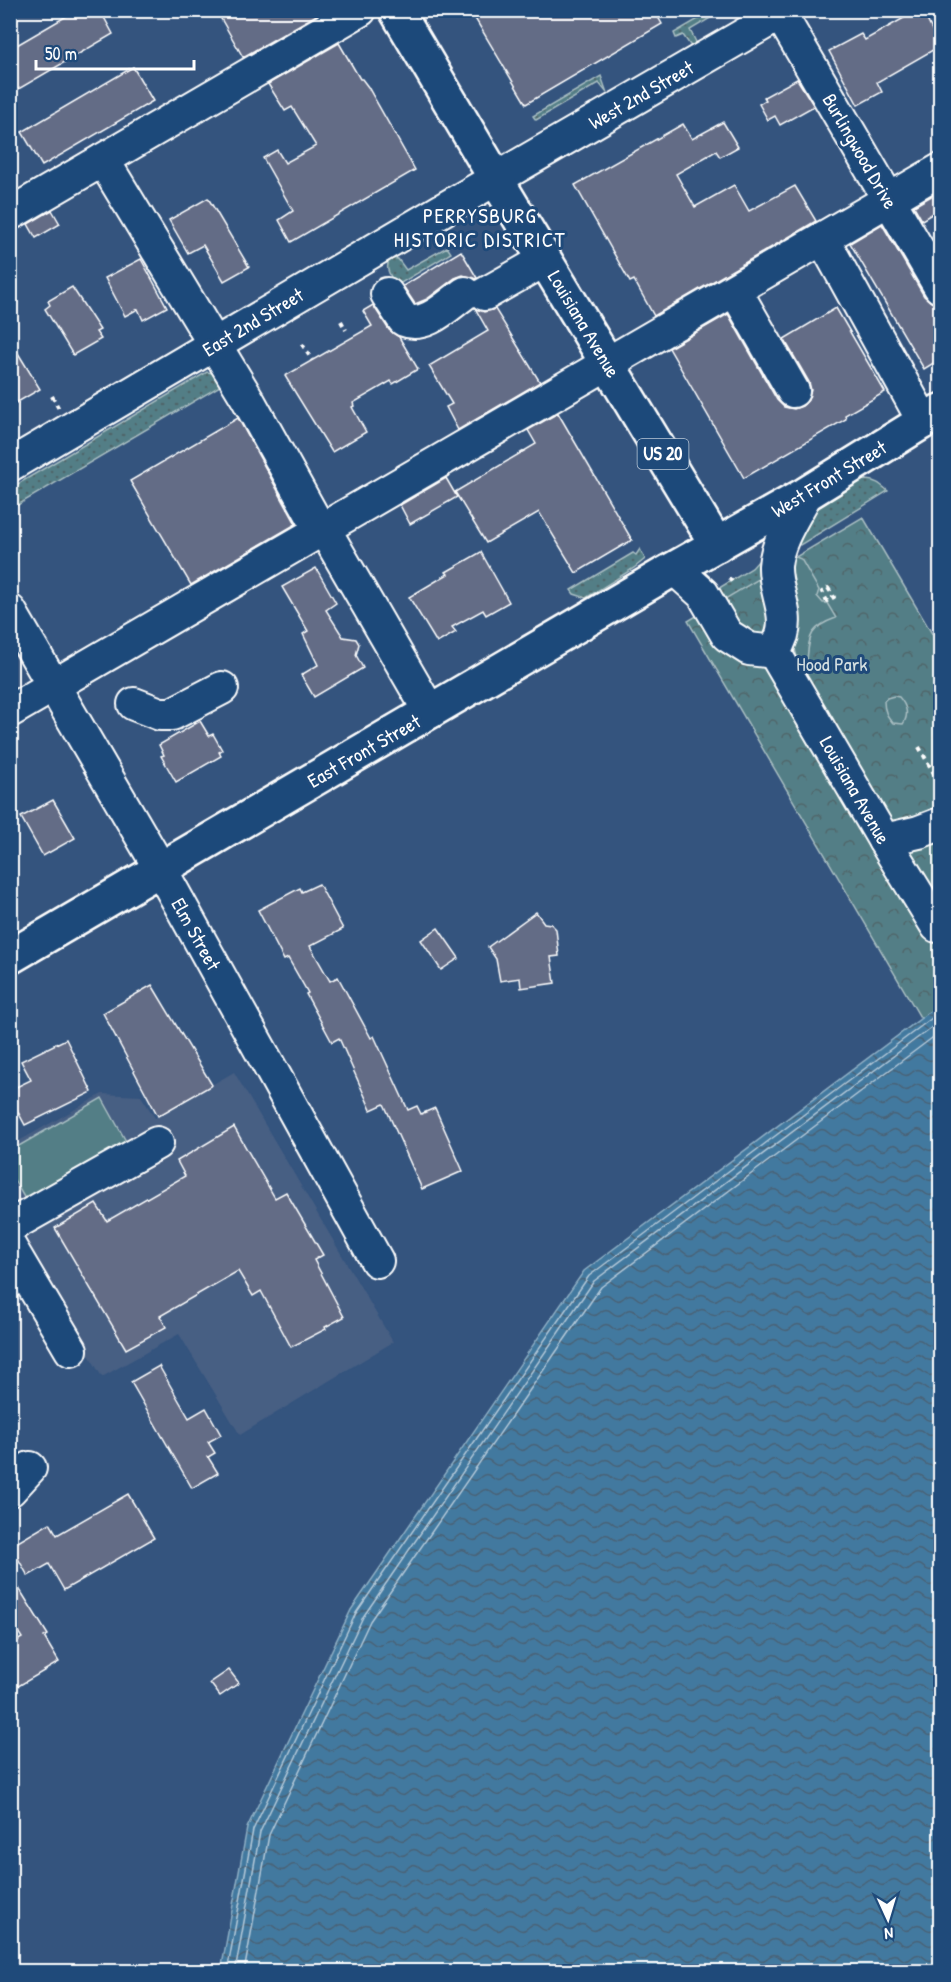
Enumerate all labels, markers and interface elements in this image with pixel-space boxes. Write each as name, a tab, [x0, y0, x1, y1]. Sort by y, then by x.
scale bar	[36, 33, 194, 71]
text: 50 m	[45, 41, 77, 66]
street label: West 2nd Street	[583, 53, 699, 135]
street label: Burlingwood Drive	[816, 88, 904, 213]
district label: PERRYSBURG HISTORIC DISTRICT	[394, 201, 566, 254]
street label: Louisiana Avenue	[542, 265, 627, 382]
street label: East 2nd Street	[197, 280, 309, 362]
street label: West Front Street	[766, 433, 892, 524]
road number: US 20	[638, 439, 688, 469]
park label: Hood Park	[796, 650, 868, 677]
street label: East Front Street	[302, 707, 426, 794]
street label: Louisiana Avenue	[814, 731, 897, 849]
street label: Elm Street	[165, 893, 228, 976]
north arrow	[858, 1889, 918, 1949]
text: N	[884, 1923, 894, 1945]

